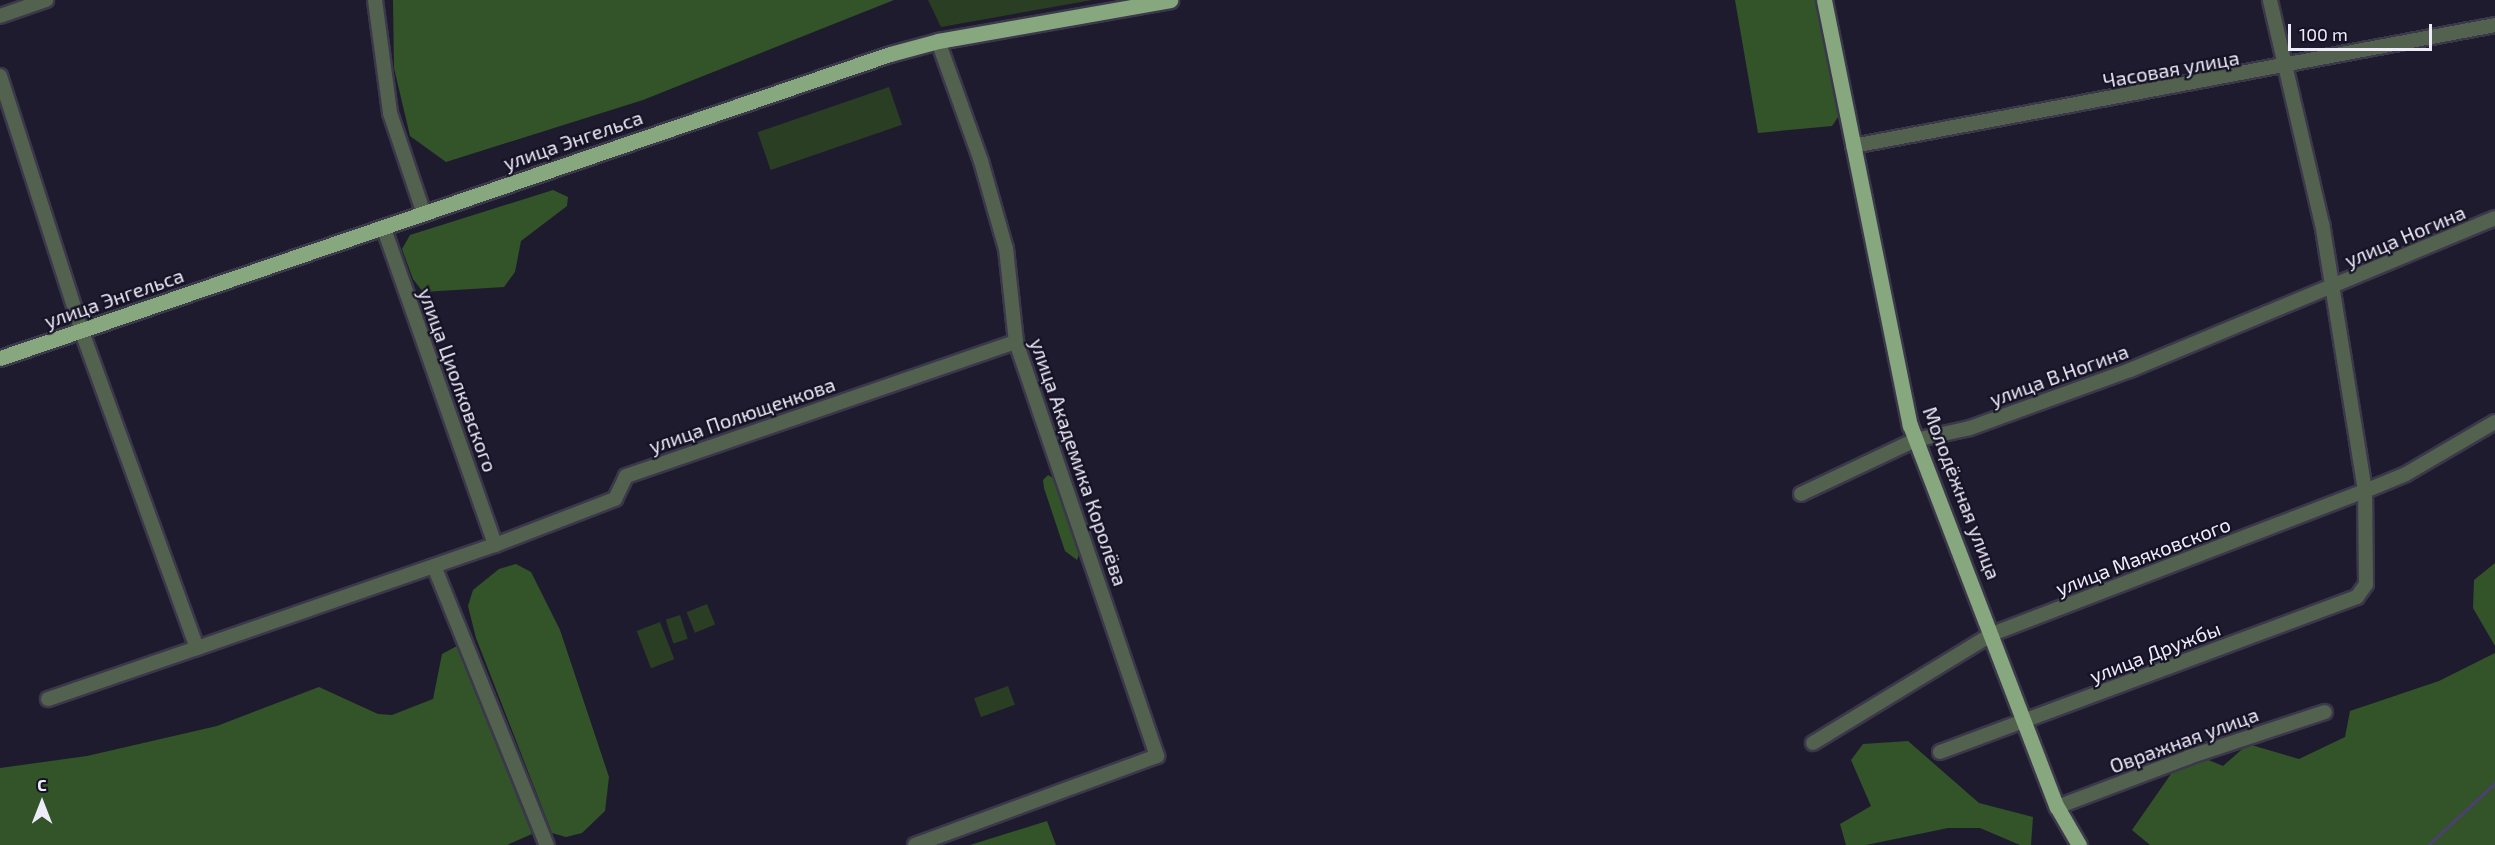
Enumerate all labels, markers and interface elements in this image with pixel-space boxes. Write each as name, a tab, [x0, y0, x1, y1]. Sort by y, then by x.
scale bar	[2291, 12, 2435, 50]
text: 100 m	[2299, 23, 2348, 45]
street label: Часовая улица	[2101, 45, 2241, 93]
street label: улица Энгельса	[500, 105, 646, 175]
street label: улица Ногина	[2341, 200, 2469, 272]
street label: улица Энгельса	[41, 263, 187, 333]
street label: улица Циолковского	[414, 285, 502, 475]
street label: улица Академика Королёва	[1025, 335, 1133, 589]
street label: улица В.Ногина	[1986, 339, 2132, 411]
street label: улица Полющенкова	[646, 372, 838, 458]
street label: Молодёжная улица	[1918, 403, 2006, 583]
street label: улица Маяковского	[2052, 512, 2234, 600]
street label: улица Дружбы	[2086, 616, 2224, 688]
street label: Овражная улица	[2106, 702, 2262, 778]
north arrow	[12, 773, 72, 833]
text: С	[37, 775, 47, 794]

